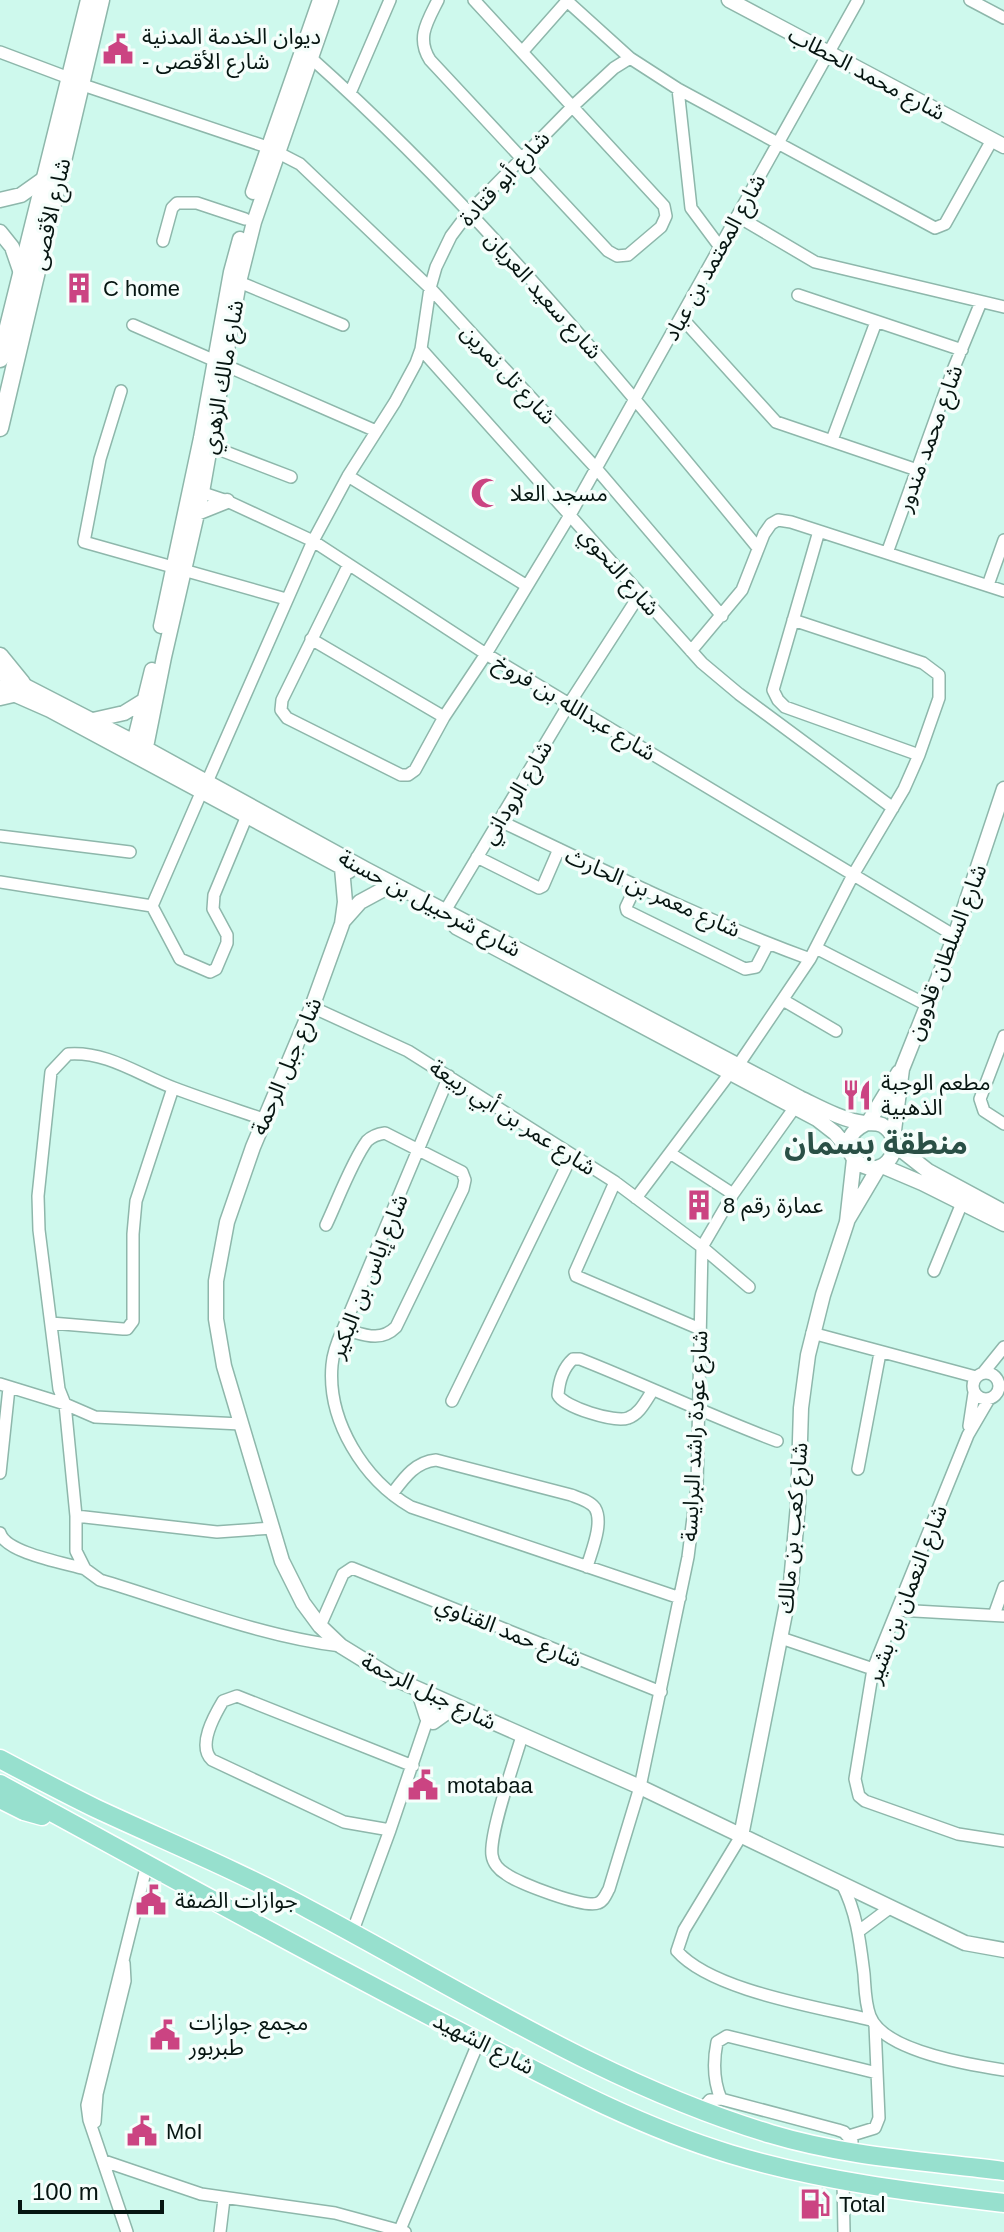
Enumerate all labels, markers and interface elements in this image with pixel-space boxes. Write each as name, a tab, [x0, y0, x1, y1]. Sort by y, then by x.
street label: شارع محمد الحطاب	[782, 22, 949, 129]
place label: ديوان الخدمة المدنية - شارع الأقصى	[142, 24, 321, 78]
public building icon: ديوان الخدمة المدنية - شارع الأقصى	[101, 32, 135, 66]
street label: شارع أبو قتادة	[454, 125, 557, 234]
street label: شارع الأقصى	[25, 156, 79, 273]
street label: شارع المعتمد بن عباد	[658, 170, 774, 347]
street label: شارع سعيد العريان	[477, 227, 607, 367]
building icon: C home	[62, 271, 96, 305]
place label: C home	[103, 276, 180, 301]
street label: شارع مالك الزهري	[197, 298, 252, 457]
street label: شارع تل نمرين	[453, 319, 561, 432]
street label: شارع محمد مندور	[891, 362, 971, 517]
mosque icon: مسجد العلا	[469, 476, 503, 510]
place label: مسجد العلا	[510, 481, 608, 506]
street label: شارع النحوي	[571, 522, 665, 623]
street label: شارع عبدالله بن فروخ	[487, 649, 660, 769]
street label: شارع الروداني	[476, 736, 561, 851]
street label: شارع معمر بن الحارث	[560, 843, 744, 946]
street label: شارع شرحبيل بن حسنة	[332, 845, 525, 966]
street label: شارع السلطان قلاوون	[901, 861, 995, 1045]
street label: شارع جبل الرحمة	[246, 994, 330, 1140]
street label: شارع عمر بن أبي ربيعة	[423, 1054, 601, 1184]
place label: مطعم الوجبة الذهبية	[881, 1070, 991, 1120]
restaurant icon: مطعم الوجبة الذهبية	[840, 1078, 874, 1112]
district label: منطقة بسمان	[784, 1127, 968, 1161]
building icon: عمارة رقم 8	[682, 1188, 716, 1222]
street label: شارع إياس بن البكير	[324, 1191, 416, 1364]
place label: عمارة رقم 8	[723, 1193, 823, 1222]
street label: شارع عودة راشد البرايسة	[676, 1330, 717, 1543]
street label: شارع كعب بن مالك	[773, 1441, 816, 1615]
street label: شارع النعمان بن بشير	[861, 1502, 956, 1689]
street label: شارع حمد القناوي	[431, 1591, 585, 1676]
street label: شارع جبل الرحمة	[356, 1648, 500, 1738]
public building icon: motabaa	[406, 1768, 440, 1802]
place label: motabaa	[447, 1773, 533, 1798]
public building icon: جوازات الضفة	[134, 1883, 168, 1917]
place label: جوازات الضفة	[175, 1888, 298, 1914]
street label: شارع الشهيد	[427, 2007, 538, 2083]
place label: مجمع جوازات طبربور	[188, 2010, 308, 2061]
public building icon: مجمع جوازات طبربور	[148, 2018, 182, 2052]
public building icon: MoI	[125, 2114, 159, 2148]
place label: MoI	[166, 2119, 203, 2144]
scale bar	[20, 2164, 162, 2214]
text: 100 m	[32, 2178, 99, 2205]
fuel station icon: Total	[798, 2187, 832, 2221]
place label: Total	[839, 2192, 885, 2217]

